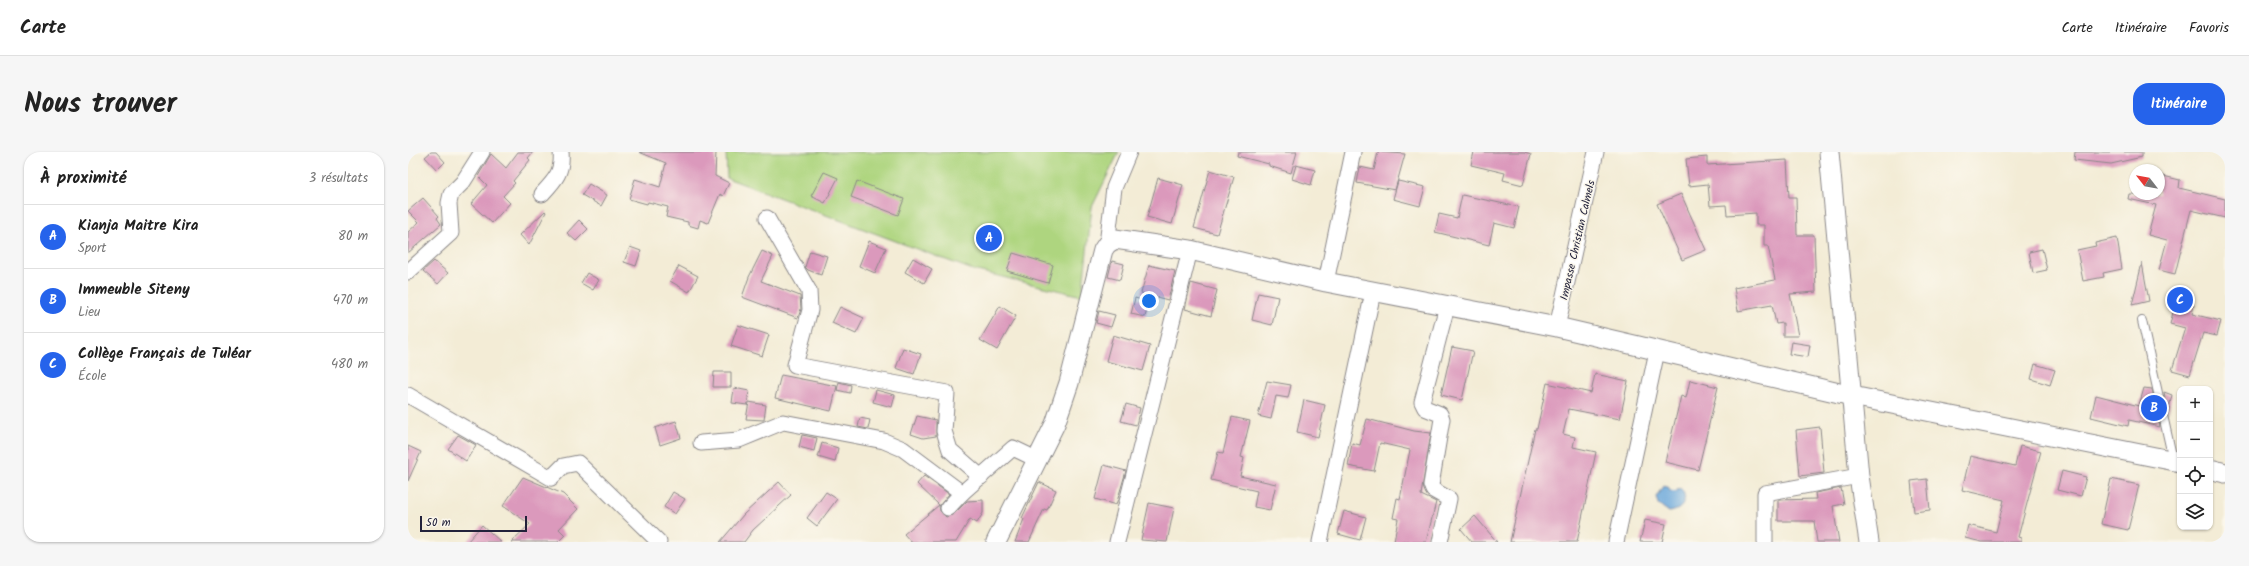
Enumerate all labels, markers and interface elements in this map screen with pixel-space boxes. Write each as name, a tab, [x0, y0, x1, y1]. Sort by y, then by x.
text: Carte	[20, 13, 66, 43]
text: Carte	[2061, 17, 2093, 39]
text: Itinéraire	[2115, 17, 2167, 39]
text: Favoris	[2189, 17, 2229, 39]
text: Nous trouver	[24, 82, 177, 127]
button: Itinéraire	[2133, 83, 2225, 125]
north arrow	[2129, 164, 2165, 200]
text: À proximité	[40, 165, 127, 192]
text: 3 résultats	[309, 168, 368, 189]
street label: Impasse Christian Calmels	[1555, 178, 1601, 302]
text: Kianja Maitre Kira	[78, 214, 198, 238]
pin: A	[976, 223, 1002, 253]
text: A	[49, 226, 57, 247]
text: 80 m	[338, 226, 368, 247]
text: Sport	[78, 238, 106, 259]
text: Immeuble Siteny	[78, 278, 190, 302]
pin: C	[2167, 285, 2193, 315]
text: B	[49, 290, 57, 311]
text: 470 m	[333, 290, 368, 311]
your location	[1139, 291, 1159, 311]
text: Lieu	[78, 302, 100, 323]
text: Collège Français de Tuléar	[78, 342, 251, 366]
text: C	[49, 354, 57, 375]
text: 480 m	[331, 354, 368, 375]
text: École	[78, 366, 106, 387]
map controls	[2177, 386, 2213, 530]
button: +	[2177, 386, 2213, 422]
pin: B	[2141, 393, 2167, 423]
button: −	[2177, 422, 2213, 458]
button: locate	[2177, 458, 2213, 494]
button: layers	[2177, 494, 2213, 530]
scale bar	[420, 514, 527, 533]
text: 50 m	[426, 514, 451, 532]

